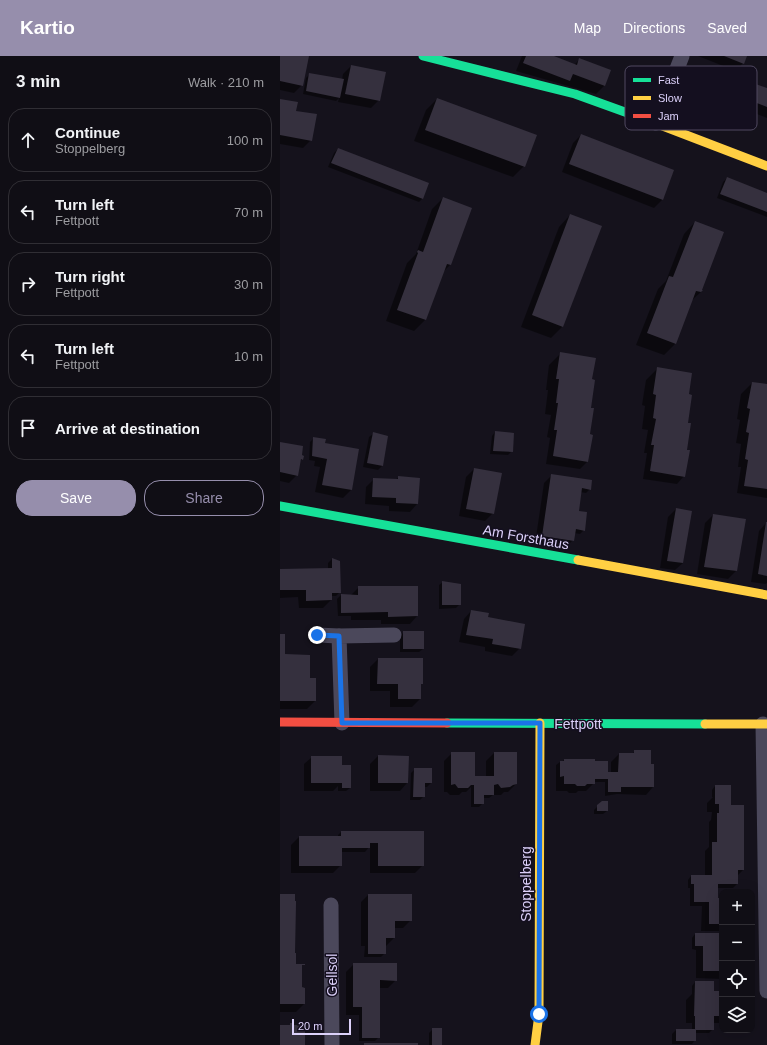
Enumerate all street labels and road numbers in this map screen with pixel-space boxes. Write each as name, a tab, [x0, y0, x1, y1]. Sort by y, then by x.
street label: Am Forsthaus	[482, 522, 570, 552]
street label: Fettpott	[554, 716, 602, 732]
street label: Stoppelberg	[518, 846, 534, 922]
street label: Gellsol	[324, 954, 340, 996]

